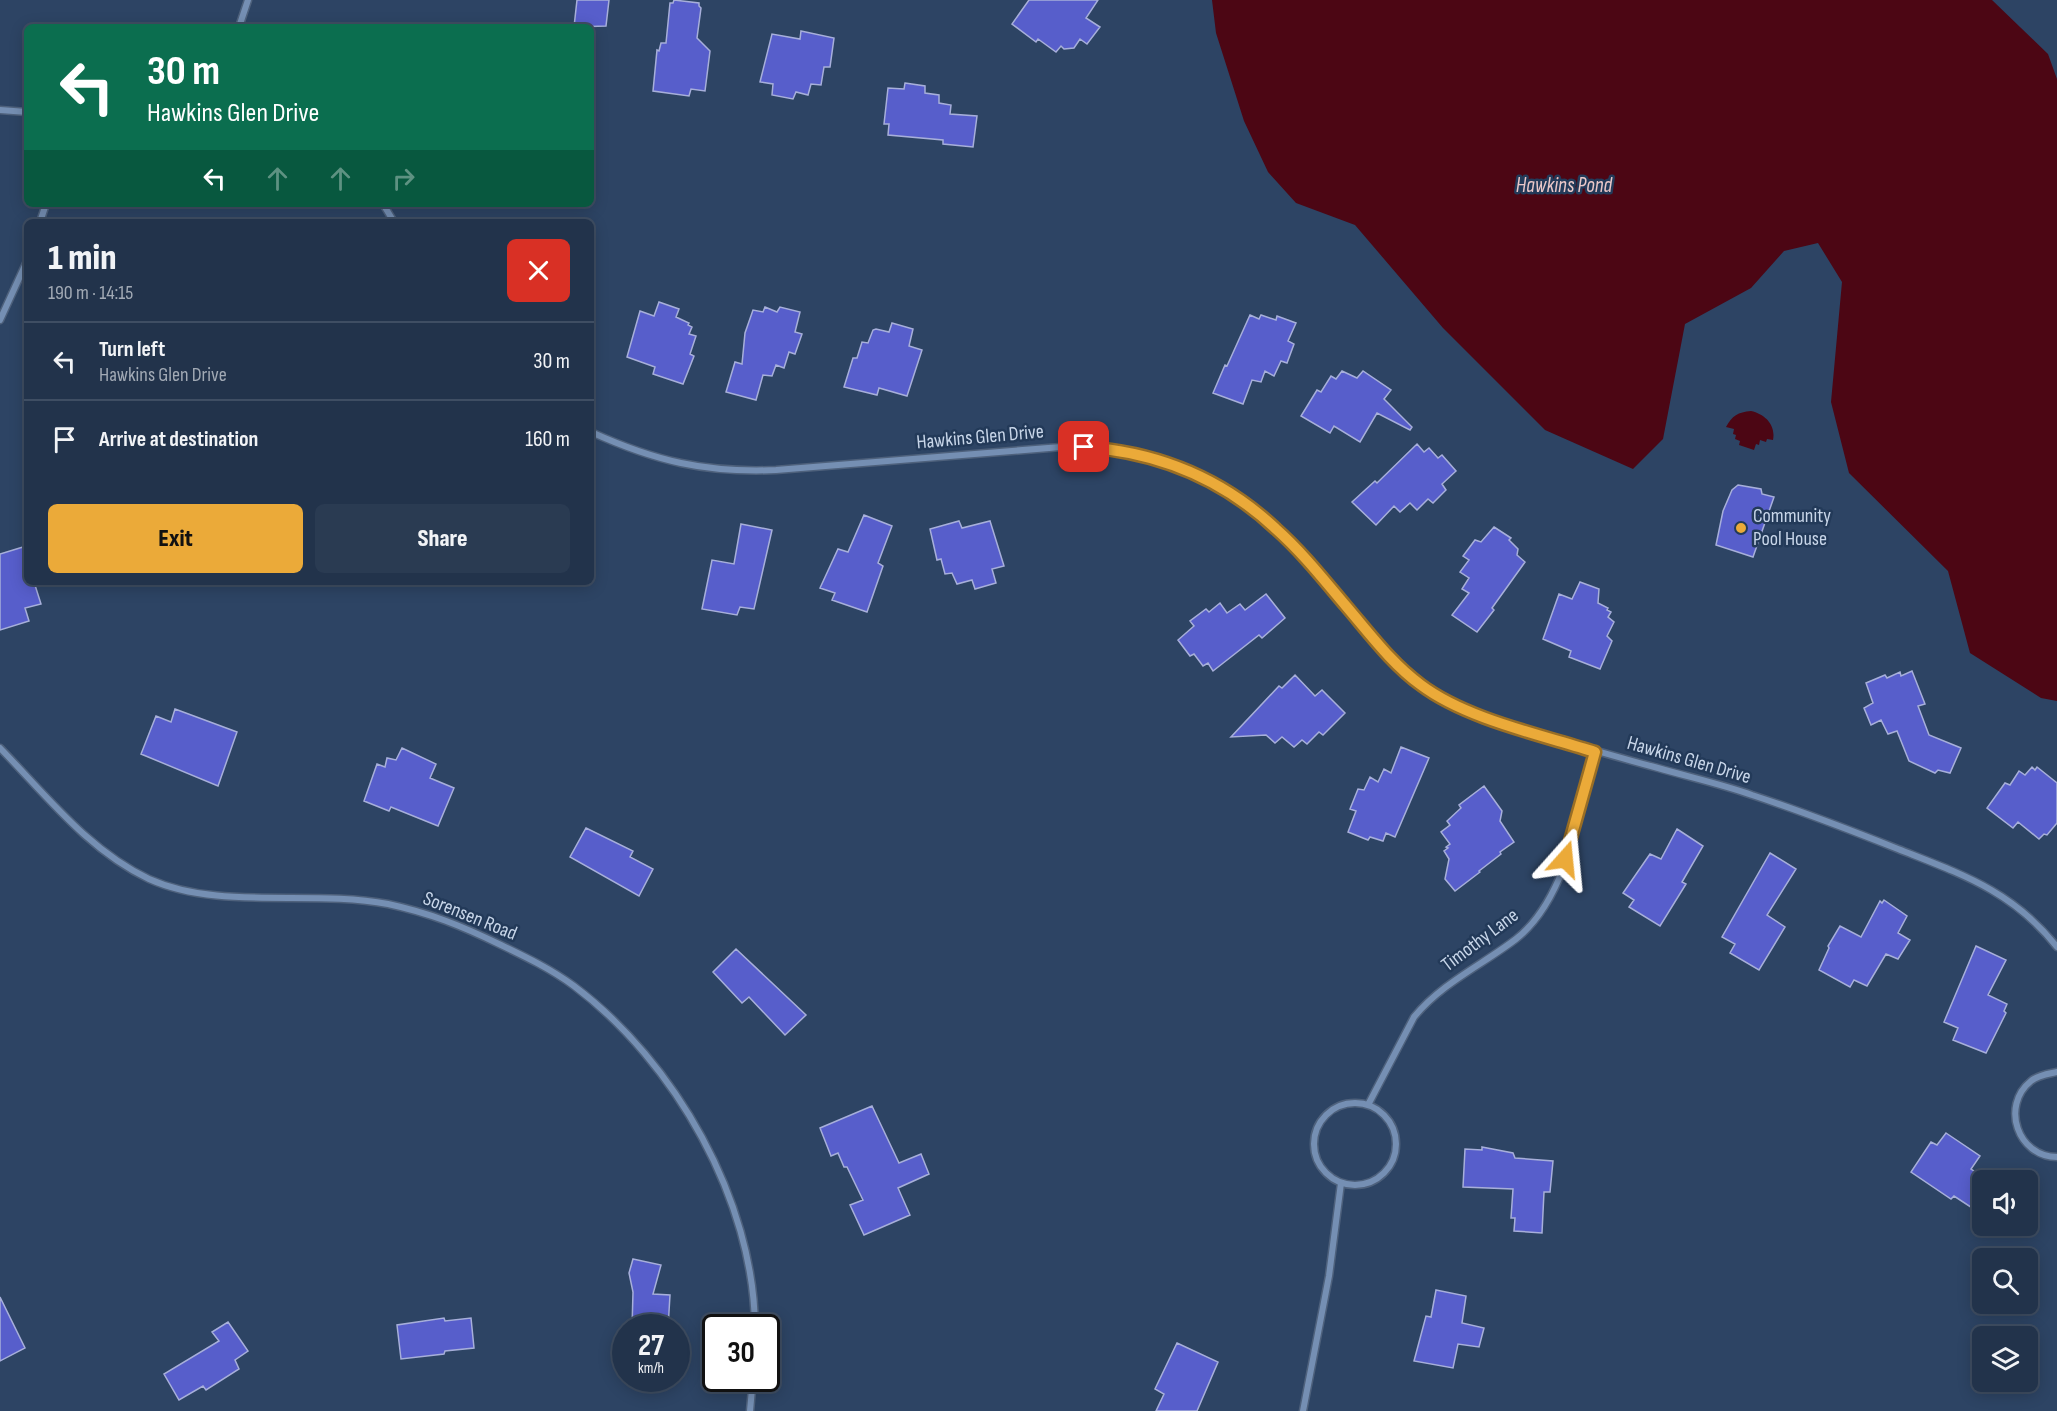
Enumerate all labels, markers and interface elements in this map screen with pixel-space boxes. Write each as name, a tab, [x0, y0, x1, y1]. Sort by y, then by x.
text: 30 m	[147, 46, 220, 97]
icon: left	[48, 48, 126, 126]
text: Hawkins Glen Drive	[147, 97, 319, 129]
icon: left	[198, 162, 231, 195]
icon: ahead	[261, 162, 294, 195]
icon: ahead	[324, 162, 357, 195]
icon: right	[387, 162, 420, 195]
water label: Hawkins Pond	[1516, 173, 1614, 198]
text: 1 min	[48, 237, 116, 280]
button: close	[507, 239, 570, 302]
text: 190 m · 14:15	[48, 281, 133, 305]
text: Turn left	[99, 336, 165, 363]
icon: left	[48, 345, 81, 378]
text: 30 m	[533, 348, 570, 375]
text: Hawkins Glen Drive	[99, 363, 227, 387]
street label: Hawkins Glen Drive	[915, 419, 1045, 455]
pin	[1058, 421, 1109, 472]
icon: arrive	[48, 423, 81, 456]
text: Arrive at destination	[99, 426, 258, 453]
text: 160 m	[525, 426, 570, 453]
icon: arrive	[1067, 430, 1100, 463]
button: Exit	[48, 504, 303, 573]
button: Share	[315, 504, 570, 573]
place label: Community Pool House	[1753, 504, 1831, 551]
marker: Community Pool House	[1734, 521, 1748, 535]
street label: Hawkins Glen Drive	[1624, 731, 1754, 789]
position arrow	[1533, 827, 1597, 891]
street label: Sorensen Road	[420, 886, 520, 946]
street label: Timothy Lane	[1437, 903, 1523, 977]
map controls	[1972, 1170, 2038, 1392]
button: sound	[1972, 1170, 2038, 1236]
button: search	[1972, 1248, 2038, 1314]
speed limit sign: 30	[702, 1314, 780, 1392]
button: layers	[1972, 1326, 2038, 1392]
text: 27	[638, 1328, 664, 1364]
text: km/h	[638, 1359, 664, 1378]

